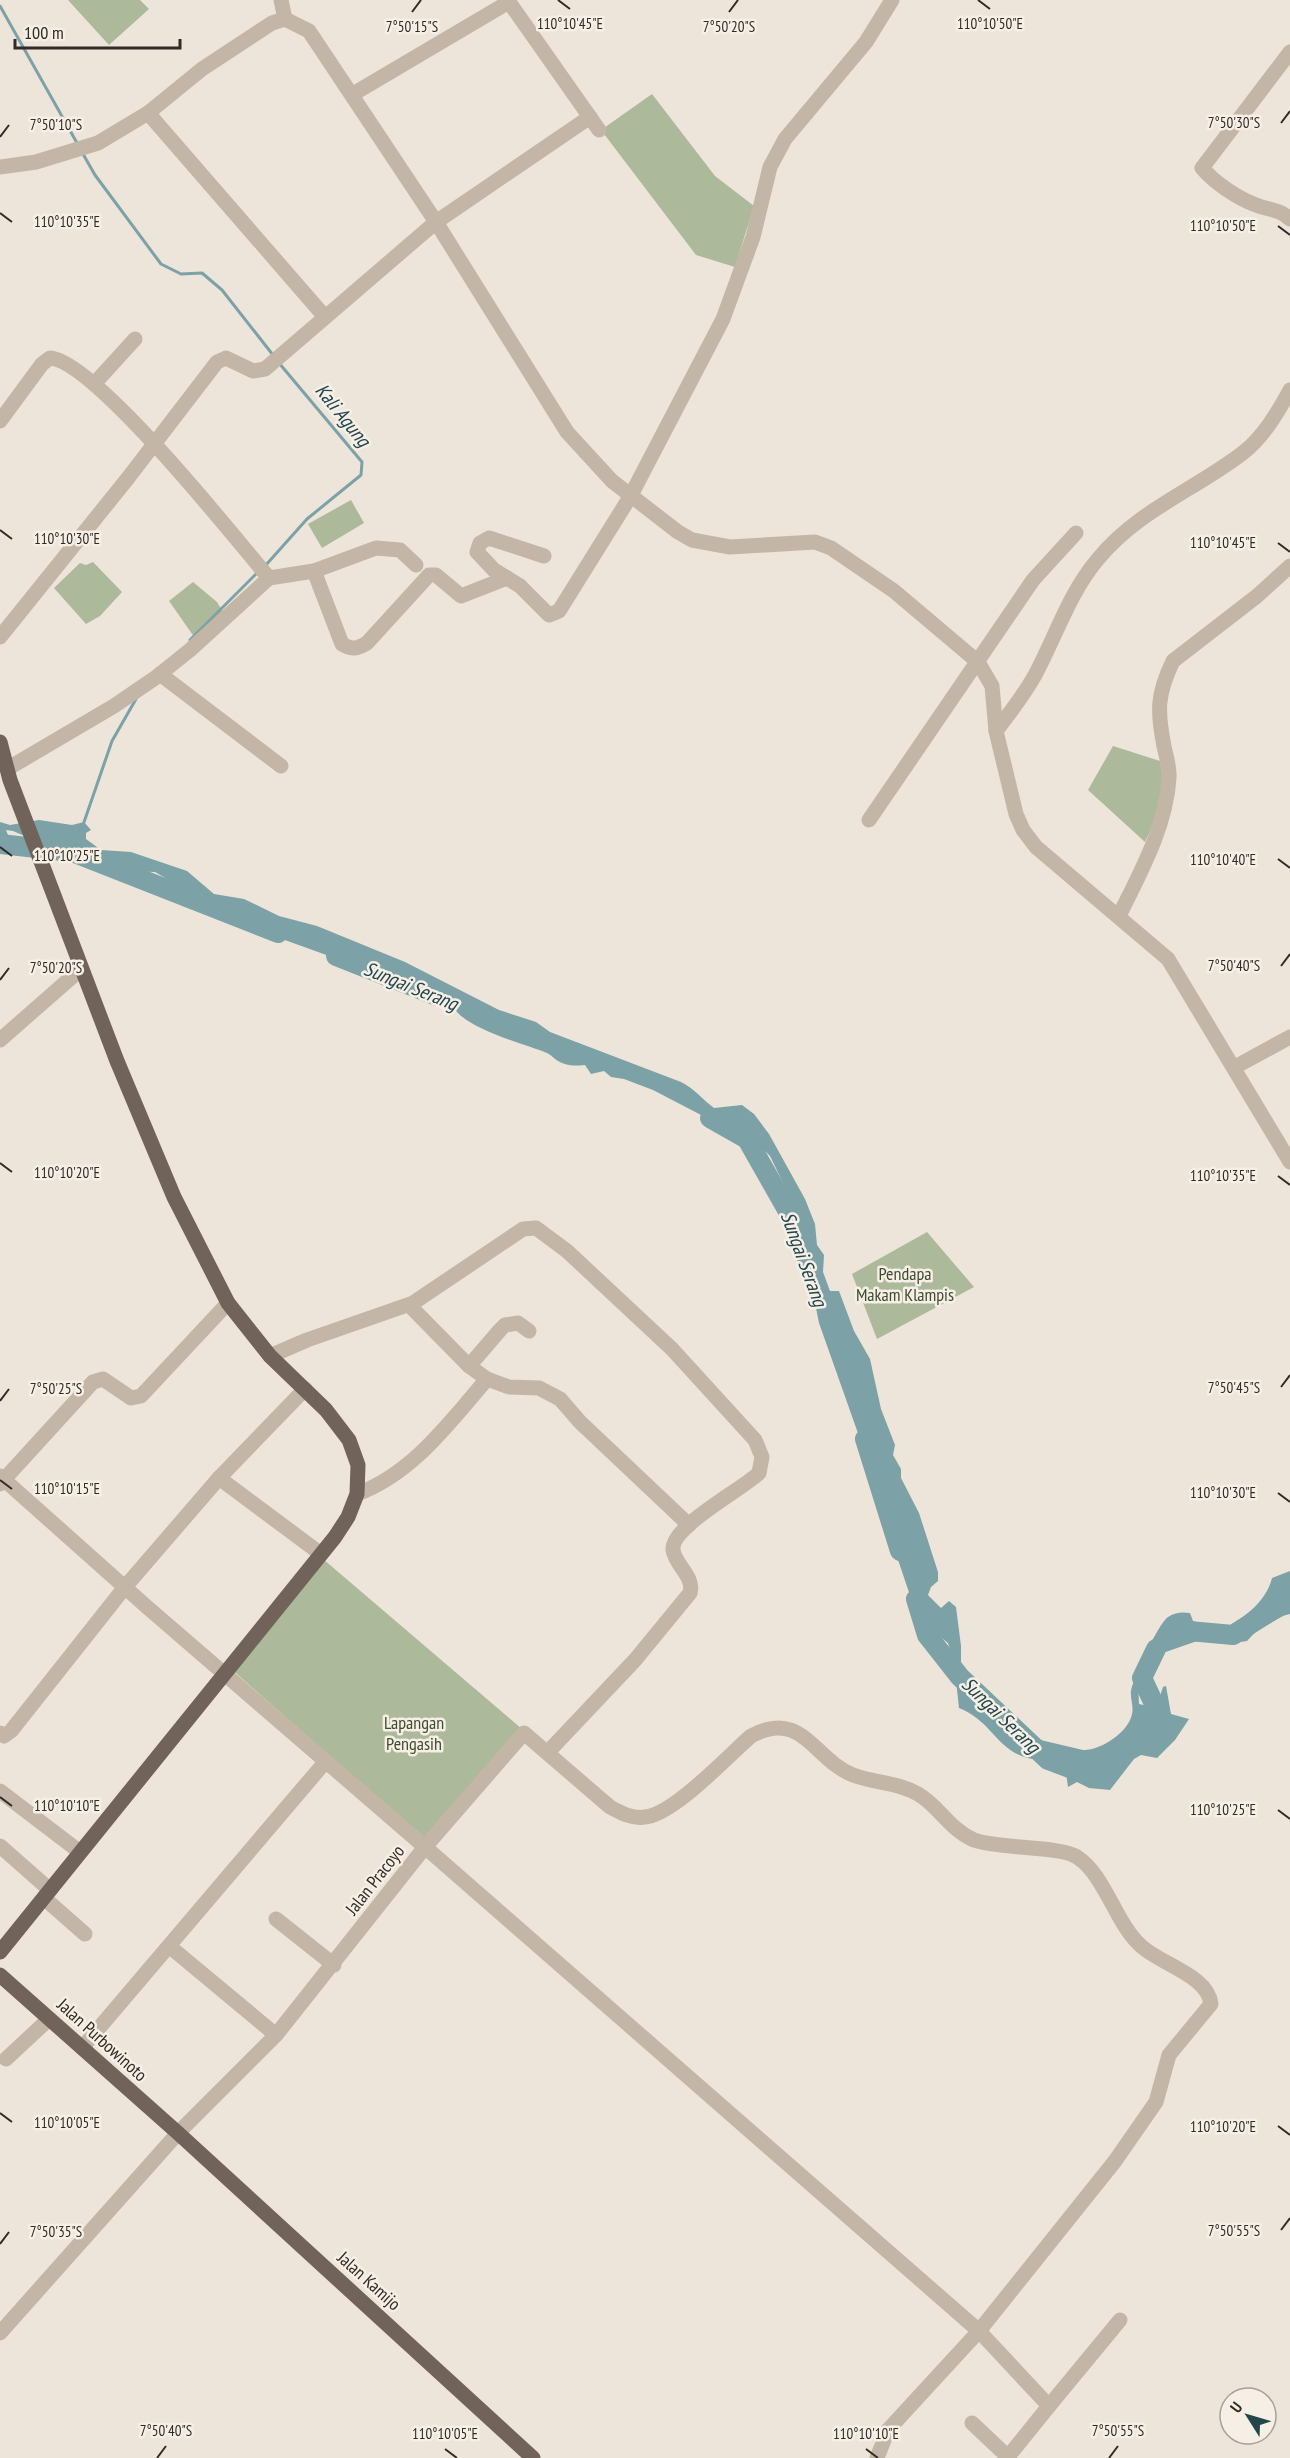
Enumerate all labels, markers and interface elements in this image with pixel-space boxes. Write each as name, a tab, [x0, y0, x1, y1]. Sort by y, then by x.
scale bar	[15, 12, 180, 50]
text: 110°10'45"E	[537, 14, 603, 33]
text: 110°10'50"E	[957, 14, 1023, 33]
text: 7°50'15"S	[386, 17, 438, 36]
text: 7°50'20"S	[703, 17, 755, 36]
text: 100 m	[24, 21, 64, 44]
text: 7°50'30"S	[1208, 113, 1260, 132]
text: 7°50'10"S	[30, 115, 82, 134]
text: 110°10'35"E	[34, 212, 100, 231]
text: 110°10'50"E	[1190, 216, 1256, 235]
water label: Kali Agung	[310, 378, 377, 453]
text: 110°10'30"E	[34, 529, 100, 548]
text: 110°10'45"E	[1190, 533, 1256, 552]
text: 110°10'25"E	[34, 846, 100, 865]
text: 110°10'40"E	[1190, 850, 1256, 869]
water label: Sungai Serang	[360, 955, 463, 1017]
text: 7°50'40"S	[1208, 956, 1260, 975]
text: 7°50'20"S	[30, 958, 82, 977]
text: 110°10'20"E	[34, 1163, 100, 1182]
text: 110°10'35"E	[1190, 1166, 1256, 1185]
water label: Sungai Serang	[775, 1208, 834, 1311]
park label: Pendapa Makam Klampis	[856, 1262, 954, 1306]
text: 7°50'45"S	[1208, 1378, 1260, 1397]
text: 7°50'25"S	[30, 1379, 82, 1398]
text: 110°10'15"E	[34, 1479, 100, 1498]
text: 110°10'30"E	[1190, 1483, 1256, 1502]
water label: Sungai Serang	[956, 1671, 1047, 1760]
park label: Lapangan Pengasih	[384, 1711, 444, 1755]
text: 110°10'10"E	[34, 1796, 100, 1815]
text: 110°10'25"E	[1190, 1800, 1256, 1819]
street label: Jalan Pracoyo	[339, 1840, 409, 1920]
street label: Jalan Purbowinoto	[52, 1993, 152, 2086]
text: 110°10'05"E	[34, 2113, 100, 2132]
text: 110°10'20"E	[1190, 2117, 1256, 2136]
text: 7°50'55"S	[1208, 2221, 1260, 2240]
text: 7°50'35"S	[30, 2222, 82, 2241]
street label: Jalan Kamijo	[332, 2245, 406, 2315]
north arrow	[1218, 2386, 1278, 2446]
text: U	[1226, 2398, 1246, 2416]
text: 7°50'40"S	[140, 2421, 192, 2440]
text: 7°50'55"S	[1092, 2421, 1144, 2440]
text: 110°10'05"E	[412, 2424, 478, 2443]
text: 110°10'10"E	[833, 2424, 899, 2443]

